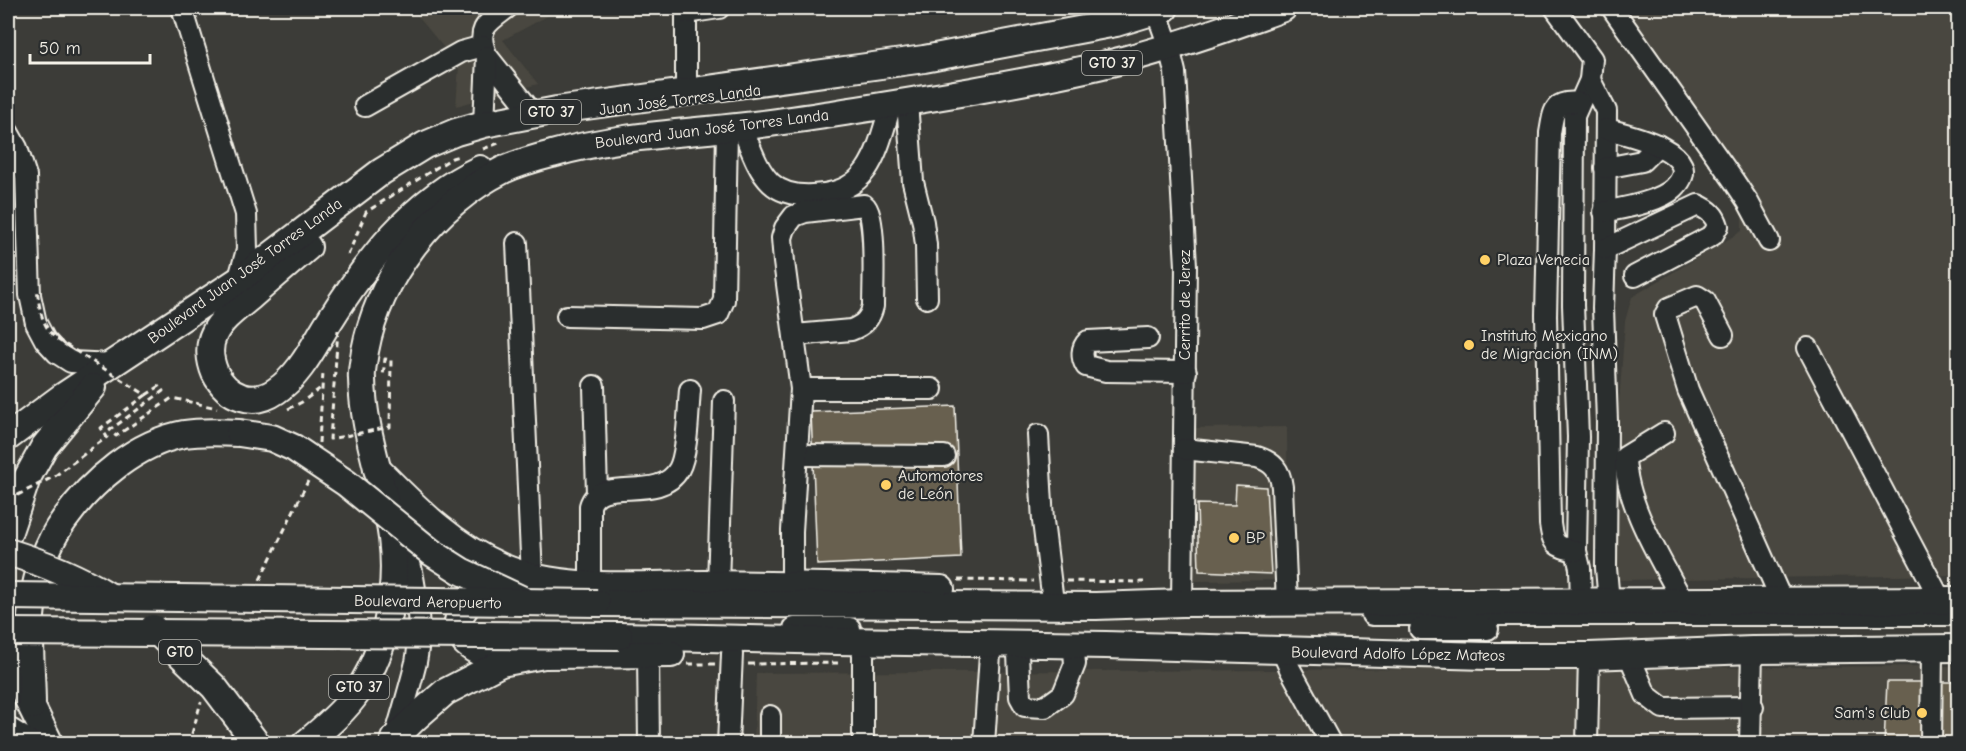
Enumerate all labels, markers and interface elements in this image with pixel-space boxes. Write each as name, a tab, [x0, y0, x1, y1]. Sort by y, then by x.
scale bar	[30, 27, 150, 65]
text: 50 m	[39, 38, 81, 59]
road number: GTO 37	[1082, 51, 1142, 75]
street label: Juan José Torres Landa	[598, 81, 762, 119]
road number: GTO 37	[521, 100, 581, 124]
street label: Boulevard Juan José Torres Landa	[594, 106, 830, 152]
street label: Boulevard Juan José Torres Landa	[145, 195, 345, 347]
street label: Cerrito de Jerez	[1176, 250, 1194, 360]
place label: Plaza Venecia	[1497, 251, 1590, 269]
marker: Plaza Venecia	[1478, 253, 1492, 267]
place label: Instituto Mexicano de Migracion (INM)	[1481, 327, 1618, 363]
marker: Instituto Mexicano de Migracion (INM)	[1462, 338, 1476, 352]
place label: Automotores de León	[898, 467, 983, 503]
marker: Automotores de León	[879, 478, 893, 492]
place label: BP	[1246, 529, 1265, 547]
marker: BP	[1227, 531, 1241, 545]
street label: Boulevard Aeropuerto	[354, 592, 502, 612]
road number: GTO	[159, 640, 201, 664]
street label: Boulevard Adolfo López Mateos	[1291, 643, 1505, 665]
road number: GTO 37	[329, 675, 389, 699]
place label: Sam's Club	[1834, 704, 1910, 722]
marker: Sam's Club	[1915, 706, 1929, 720]

